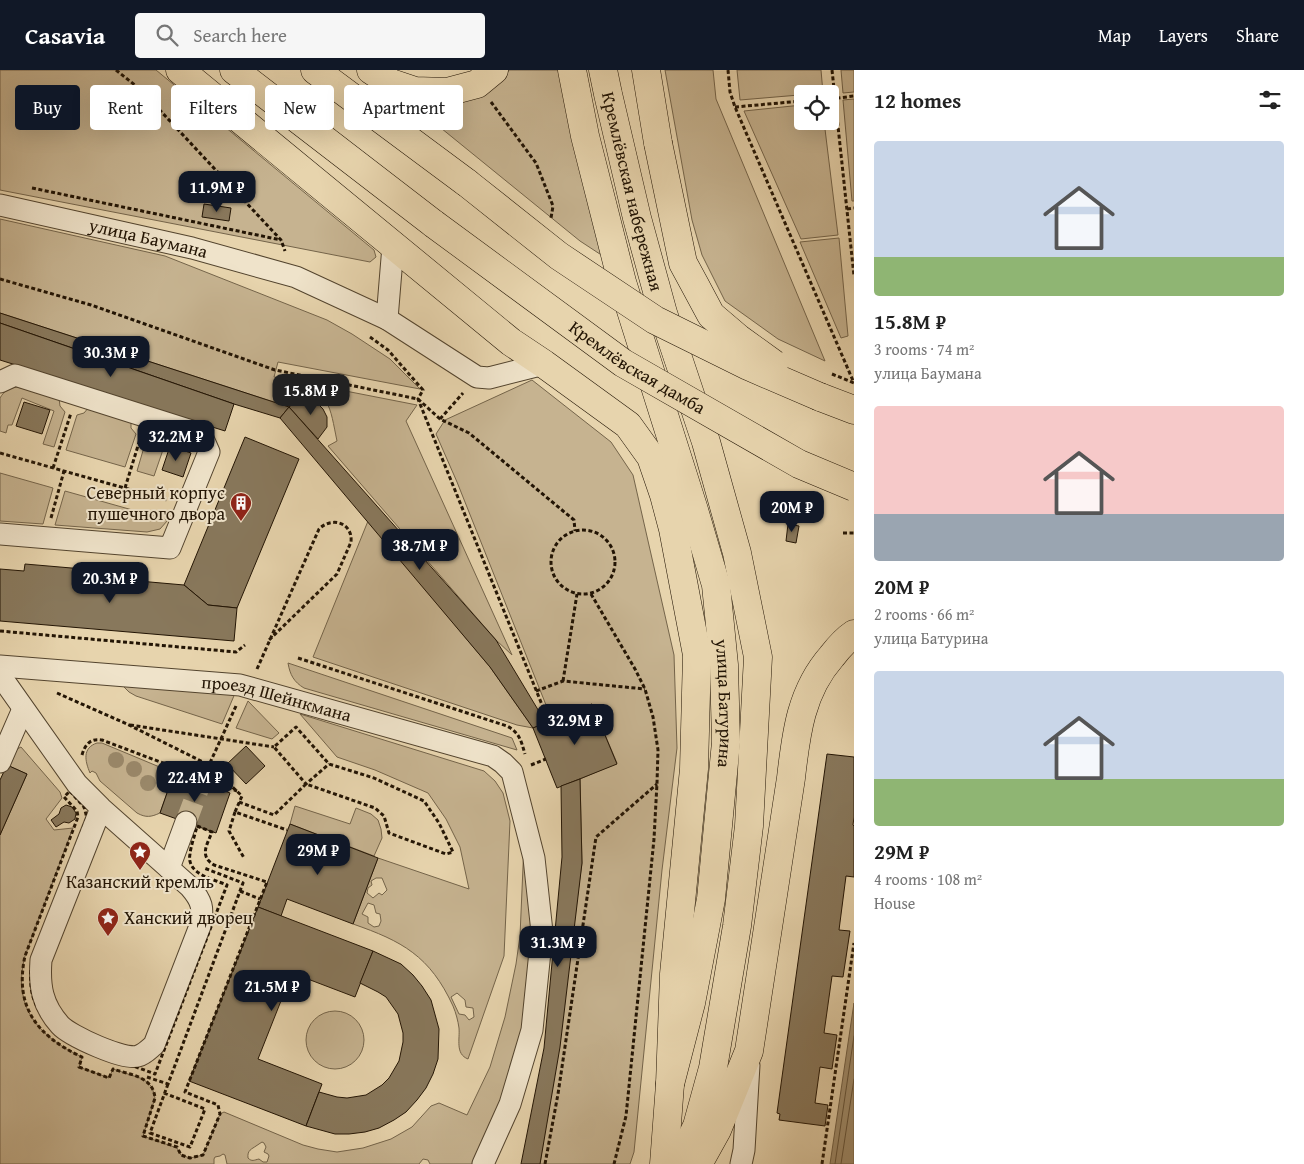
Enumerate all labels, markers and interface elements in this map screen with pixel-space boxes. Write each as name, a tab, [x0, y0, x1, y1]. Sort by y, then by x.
search box	[135, 13, 485, 58]
text: Casavia	[25, 18, 105, 53]
icon: search	[153, 21, 181, 49]
text: Search here	[193, 21, 287, 49]
text: Map	[1098, 22, 1131, 49]
text: Layers	[1159, 22, 1208, 49]
text: Share	[1236, 22, 1279, 49]
chip: Buy	[15, 85, 80, 130]
chip: Rent	[90, 85, 161, 130]
chip: Filters	[171, 85, 255, 130]
chip: New	[265, 85, 334, 130]
chip: Apartment	[344, 85, 463, 130]
map controls	[794, 85, 839, 130]
button: locate	[794, 85, 839, 130]
text: 12 homes	[874, 85, 961, 116]
icon: filters	[1256, 86, 1284, 114]
street label: Кремлёвская набережная	[595, 89, 670, 294]
pin: 11.9M ₽	[171, 170, 263, 213]
icon: home	[1034, 173, 1124, 263]
text: 11.9M ₽	[190, 175, 244, 199]
street label: улица Баумана	[85, 211, 211, 265]
text: 15.8M ₽	[874, 306, 946, 337]
street label: Кремлёвская дамба	[564, 314, 711, 421]
pin: 30.3M ₽	[65, 336, 157, 378]
text: 3 rooms · 74 m²	[874, 337, 974, 361]
text: 30.3M ₽	[84, 340, 138, 364]
text: улица Баумана	[874, 361, 982, 385]
pin: 15.8M ₽	[265, 374, 357, 416]
text: 15.8M ₽	[284, 378, 338, 402]
pin: 32.2M ₽	[130, 420, 222, 462]
text: 32.2M ₽	[149, 424, 203, 448]
icon: home	[1034, 438, 1124, 528]
place label: Северный корпус пушечного двора	[87, 479, 225, 527]
pin: 20M ₽	[757, 490, 827, 533]
building icon: Северный корпус пушечного двора	[229, 491, 253, 522]
text: 20M ₽	[771, 495, 813, 519]
pin: 38.7M ₽	[374, 528, 466, 571]
text: 38.7M ₽	[393, 533, 447, 557]
pin: 20.3M ₽	[64, 562, 156, 604]
text: 20.3M ₽	[83, 566, 137, 590]
text: 20M ₽	[874, 571, 929, 602]
text: 2 rooms · 66 m²	[874, 602, 974, 626]
text: улица Батурина	[874, 626, 988, 650]
street label: улица Батурина	[708, 637, 740, 769]
street label: проезд Шейнкмана	[200, 668, 355, 729]
icon: home	[1034, 703, 1124, 793]
pin: 32.9M ₽	[529, 704, 621, 746]
text: 32.9M ₽	[548, 708, 602, 732]
pin: 22.4M ₽	[149, 760, 241, 803]
text: 22.4M ₽	[168, 765, 222, 789]
pin: 29M ₽	[283, 834, 353, 876]
text: 29M ₽	[874, 836, 929, 867]
text: 29M ₽	[297, 838, 339, 862]
place icon: Казанский кремль	[128, 840, 152, 871]
text: 4 rooms · 108 m²	[874, 867, 982, 891]
place label: Казанский кремль	[66, 868, 214, 895]
text: House	[874, 891, 915, 915]
place label: Ханский дворец	[124, 904, 253, 931]
place icon: Ханский дворец	[96, 906, 120, 937]
pin: 31.3M ₽	[512, 926, 604, 968]
text: 31.3M ₽	[531, 930, 585, 954]
pin: 21.5M ₽	[226, 970, 318, 1012]
text: 21.5M ₽	[245, 974, 299, 998]

